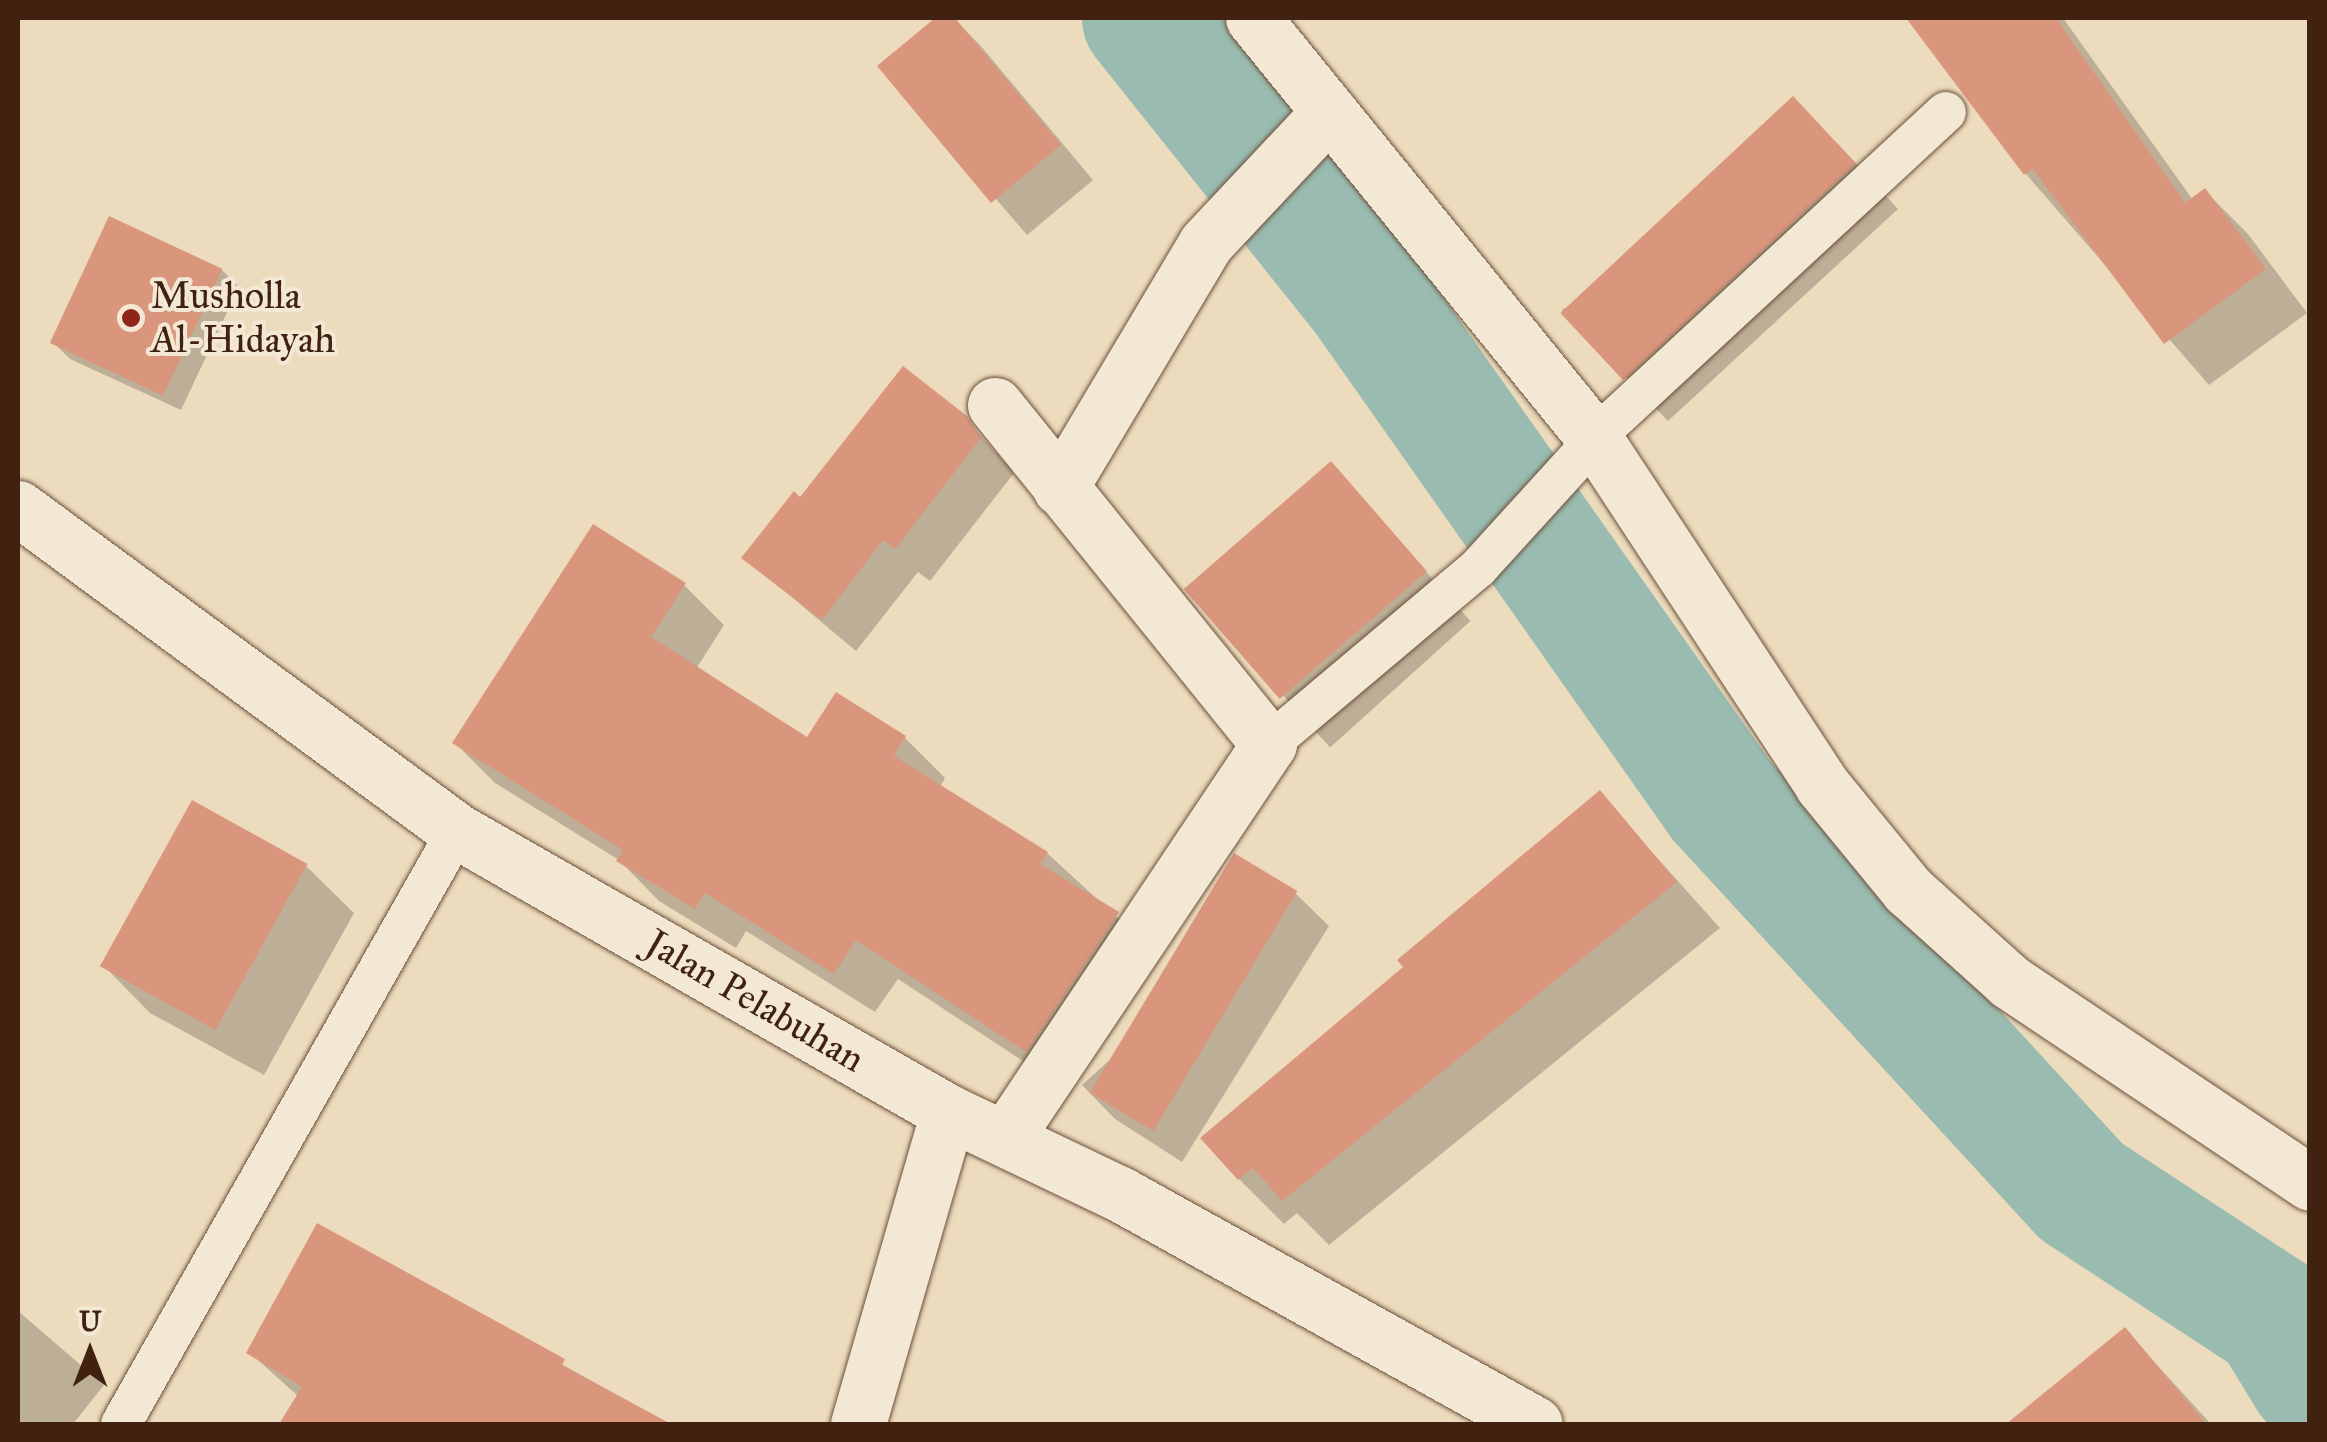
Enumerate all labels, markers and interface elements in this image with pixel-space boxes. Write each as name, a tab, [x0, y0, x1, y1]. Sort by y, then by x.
place label: Musholla Al-Hidayah	[151, 273, 335, 362]
marker: Musholla Al-Hidayah	[120, 307, 142, 329]
street label: Jalan Pelabuhan	[638, 920, 872, 1082]
north arrow	[40, 1302, 140, 1402]
text: U	[79, 1304, 101, 1339]

